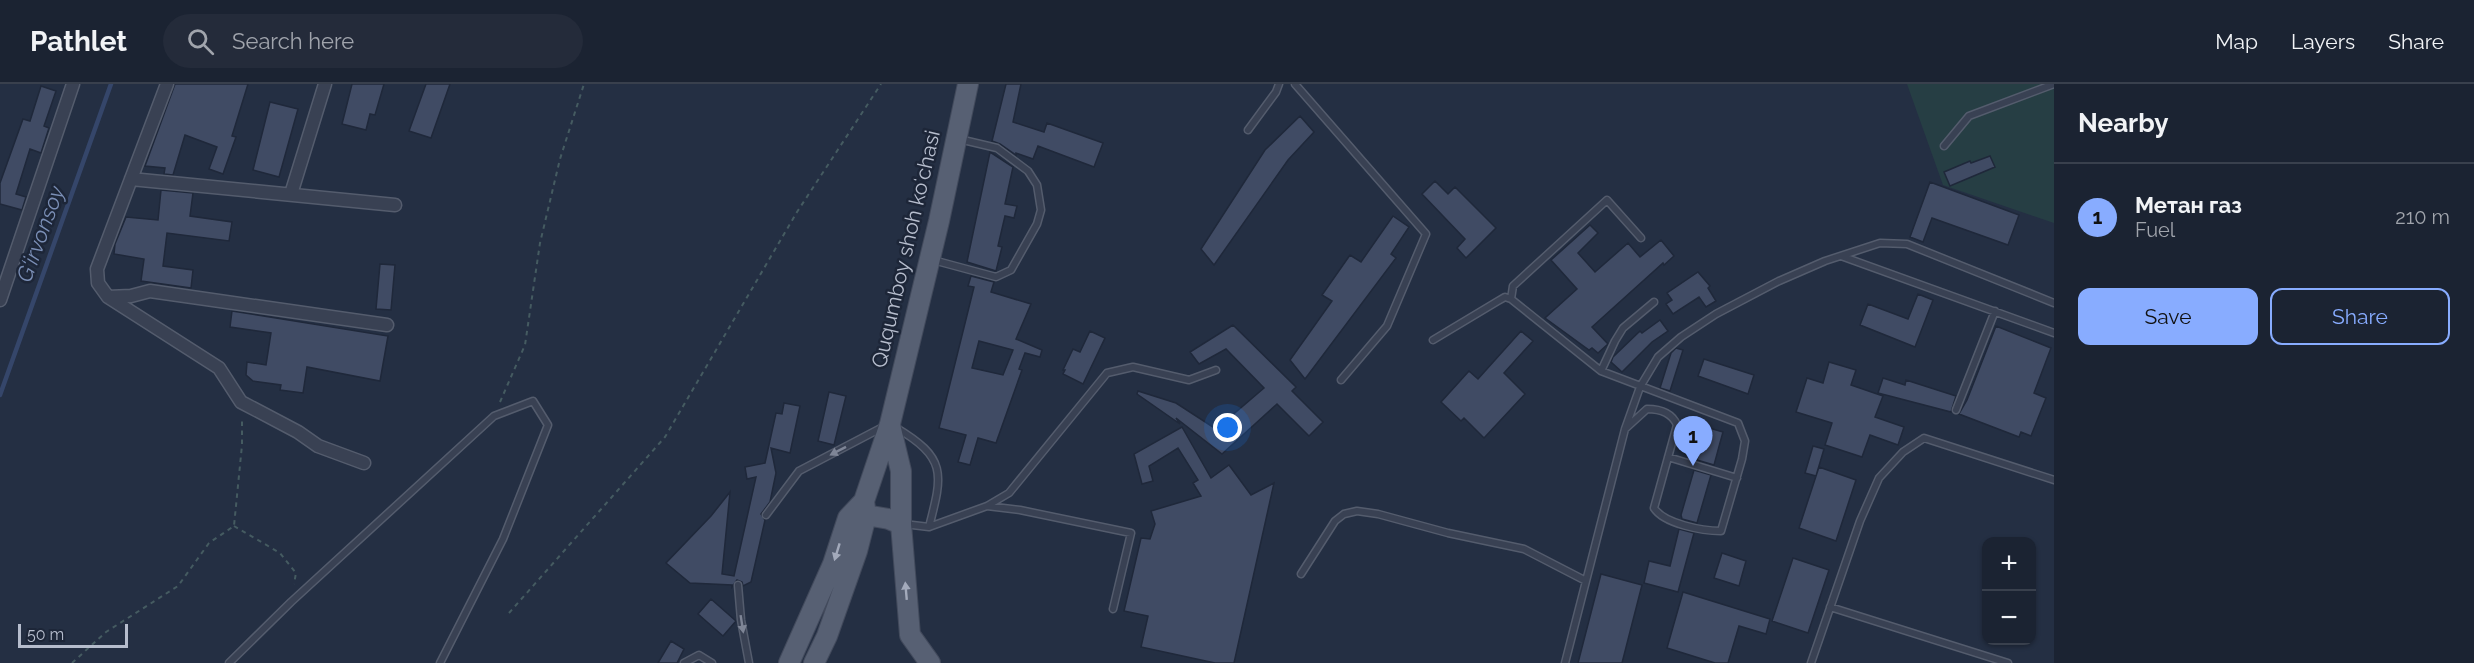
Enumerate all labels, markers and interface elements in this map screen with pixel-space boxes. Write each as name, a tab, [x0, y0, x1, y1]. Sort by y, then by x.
search box	[163, 14, 583, 68]
text: Pathlet	[30, 25, 127, 58]
icon: search	[184, 25, 217, 58]
text: Search here	[232, 28, 354, 54]
text: Map	[2215, 29, 2258, 54]
text: Layers	[2291, 29, 2355, 54]
text: Share	[2388, 29, 2444, 54]
text: Nearby	[2078, 108, 2168, 138]
street label: Ququmboy shoh koʻchasi	[866, 128, 945, 370]
water label: G‘irvonsoy	[11, 181, 70, 286]
text: Метан газ	[2135, 192, 2242, 218]
text: 1	[2093, 205, 2102, 229]
text: 210 m	[2395, 205, 2450, 229]
text: Fuel	[2135, 218, 2175, 242]
button: Save	[2078, 288, 2258, 345]
button: Share	[2270, 288, 2450, 345]
your location	[1213, 413, 1242, 442]
pin: 1	[1674, 416, 1712, 466]
one-way arrow	[829, 446, 846, 456]
map controls	[1982, 537, 2036, 645]
button: +	[1982, 537, 2036, 591]
one-way arrow	[832, 543, 841, 561]
one-way arrow	[901, 581, 911, 600]
button: −	[1982, 591, 2036, 645]
one-way arrow	[738, 615, 747, 634]
scale bar	[18, 621, 128, 648]
text: 50 m	[27, 625, 64, 644]

